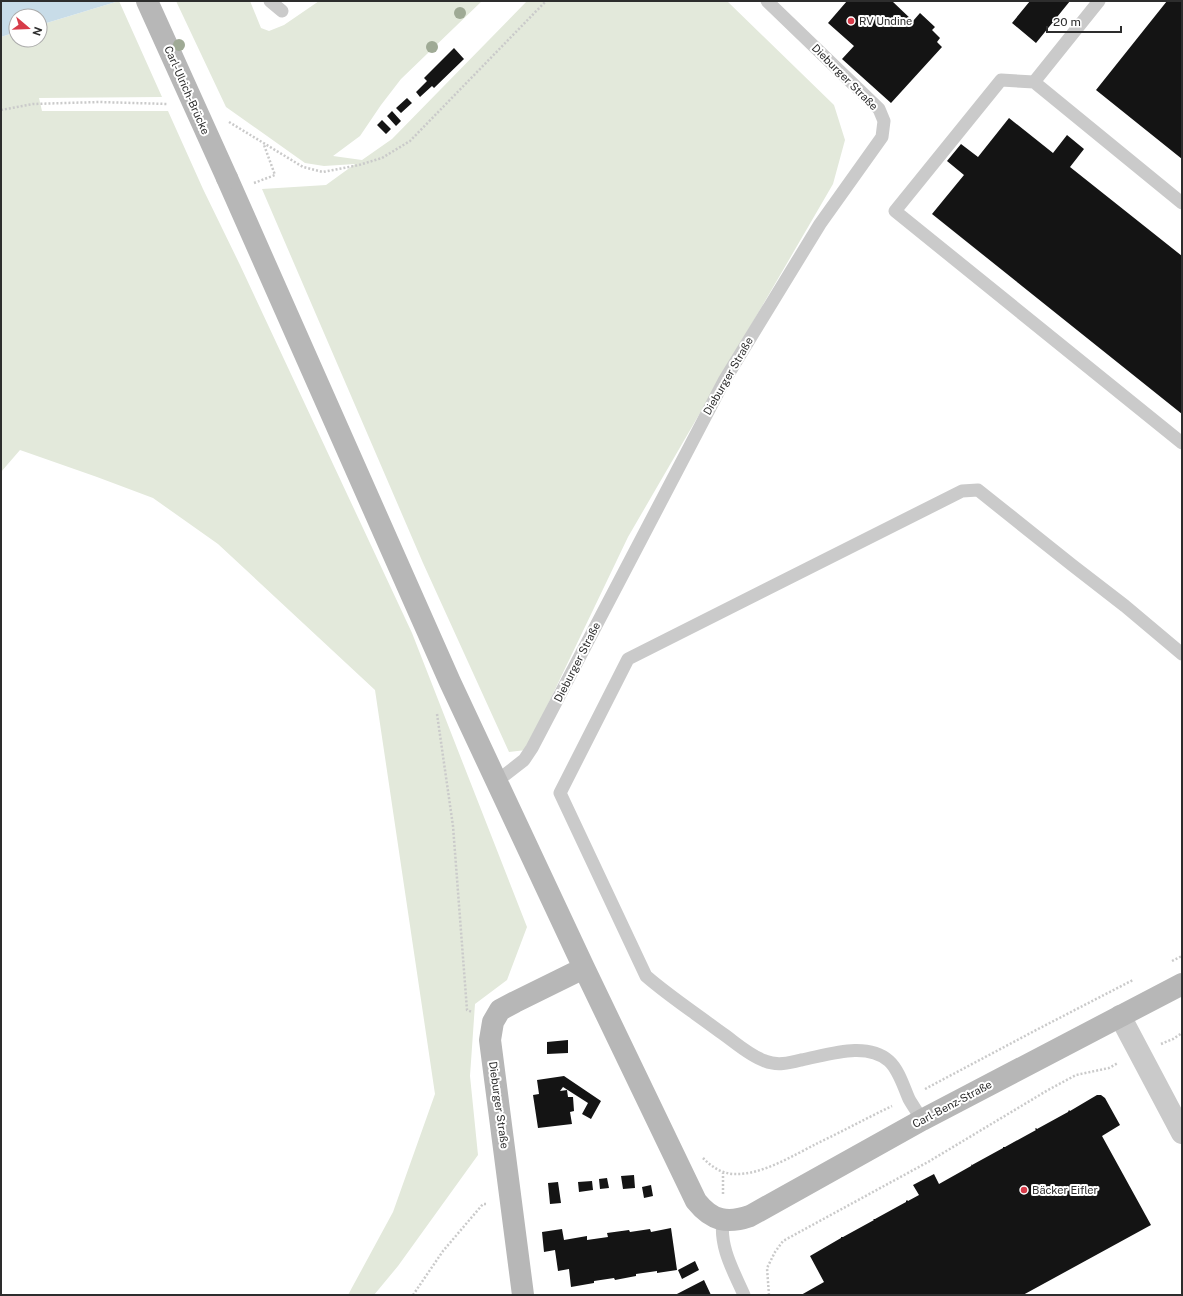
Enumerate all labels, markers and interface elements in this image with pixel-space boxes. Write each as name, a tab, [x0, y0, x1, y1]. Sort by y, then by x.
north arrow	[8, 8, 48, 48]
scale bar	[1047, 8, 1121, 34]
place label: RV Undine	[859, 15, 912, 27]
text: 20 m	[1053, 15, 1081, 29]
marker: RV Undine	[846, 16, 856, 26]
text: N	[30, 25, 45, 37]
street label: Dieburger Straße	[810, 42, 880, 112]
street label: Carl-Ulrich-Brücke	[162, 44, 212, 136]
street label: Dieburger Straße	[701, 335, 755, 417]
street label: Dieburger Straße	[552, 620, 602, 704]
street label: Dieburger Straße	[487, 1061, 511, 1149]
street label: Carl-Benz-Straße	[910, 1078, 994, 1130]
place label: Bäcker Eifler	[1032, 1184, 1098, 1196]
marker: Bäcker Eifler	[1019, 1185, 1029, 1195]

